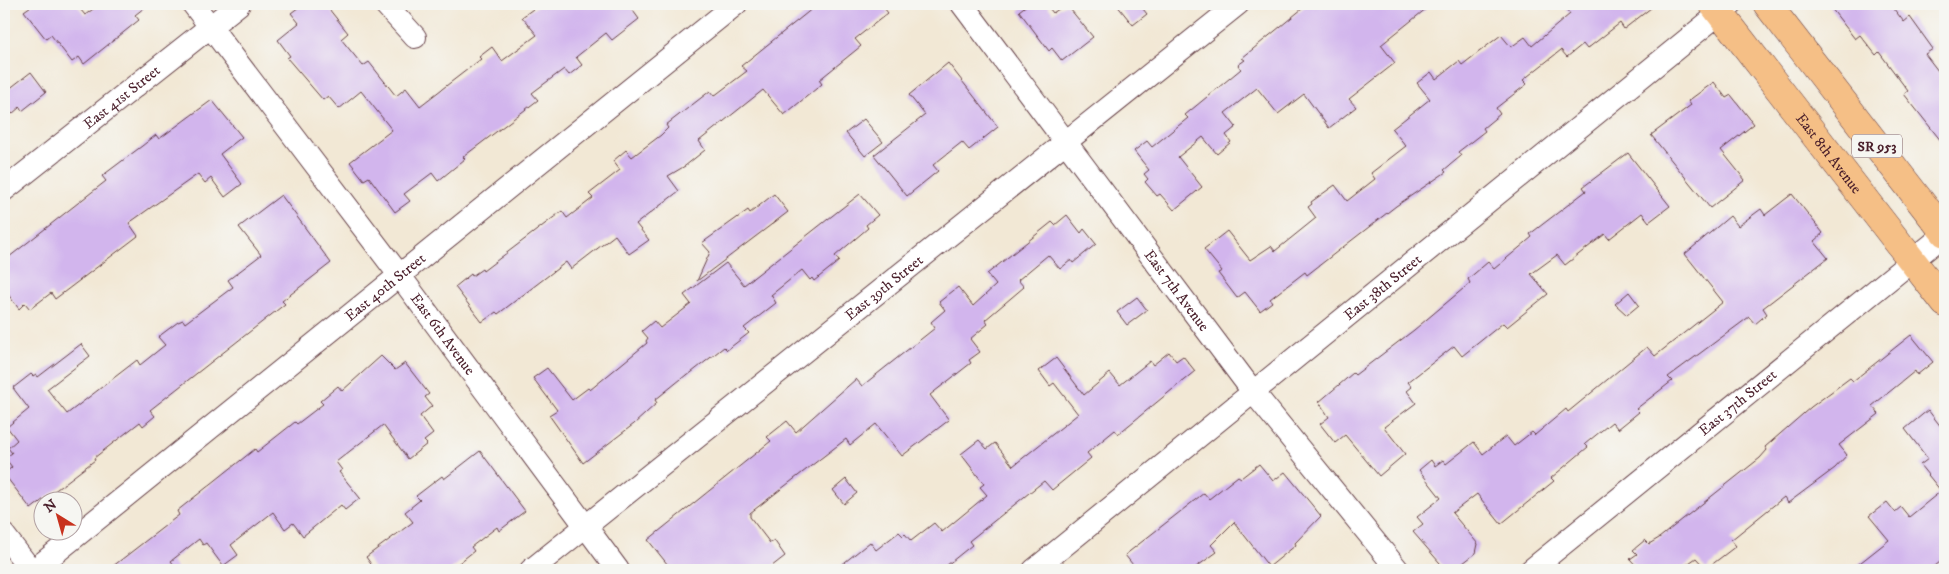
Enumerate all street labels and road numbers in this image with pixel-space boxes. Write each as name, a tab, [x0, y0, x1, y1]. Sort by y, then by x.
street label: East 41st Street	[80, 61, 164, 134]
street label: East 8th Avenue	[1791, 110, 1866, 198]
road number: SR 953	[1852, 134, 1902, 158]
street label: East 7th Avenue	[1140, 246, 1213, 335]
street label: East 40th Street	[341, 249, 430, 326]
street label: East 38th Street	[1340, 250, 1426, 325]
street label: East 39th Street	[841, 251, 927, 325]
street label: East 6th Avenue	[406, 290, 479, 379]
street label: East 37th Street	[1695, 365, 1781, 440]

